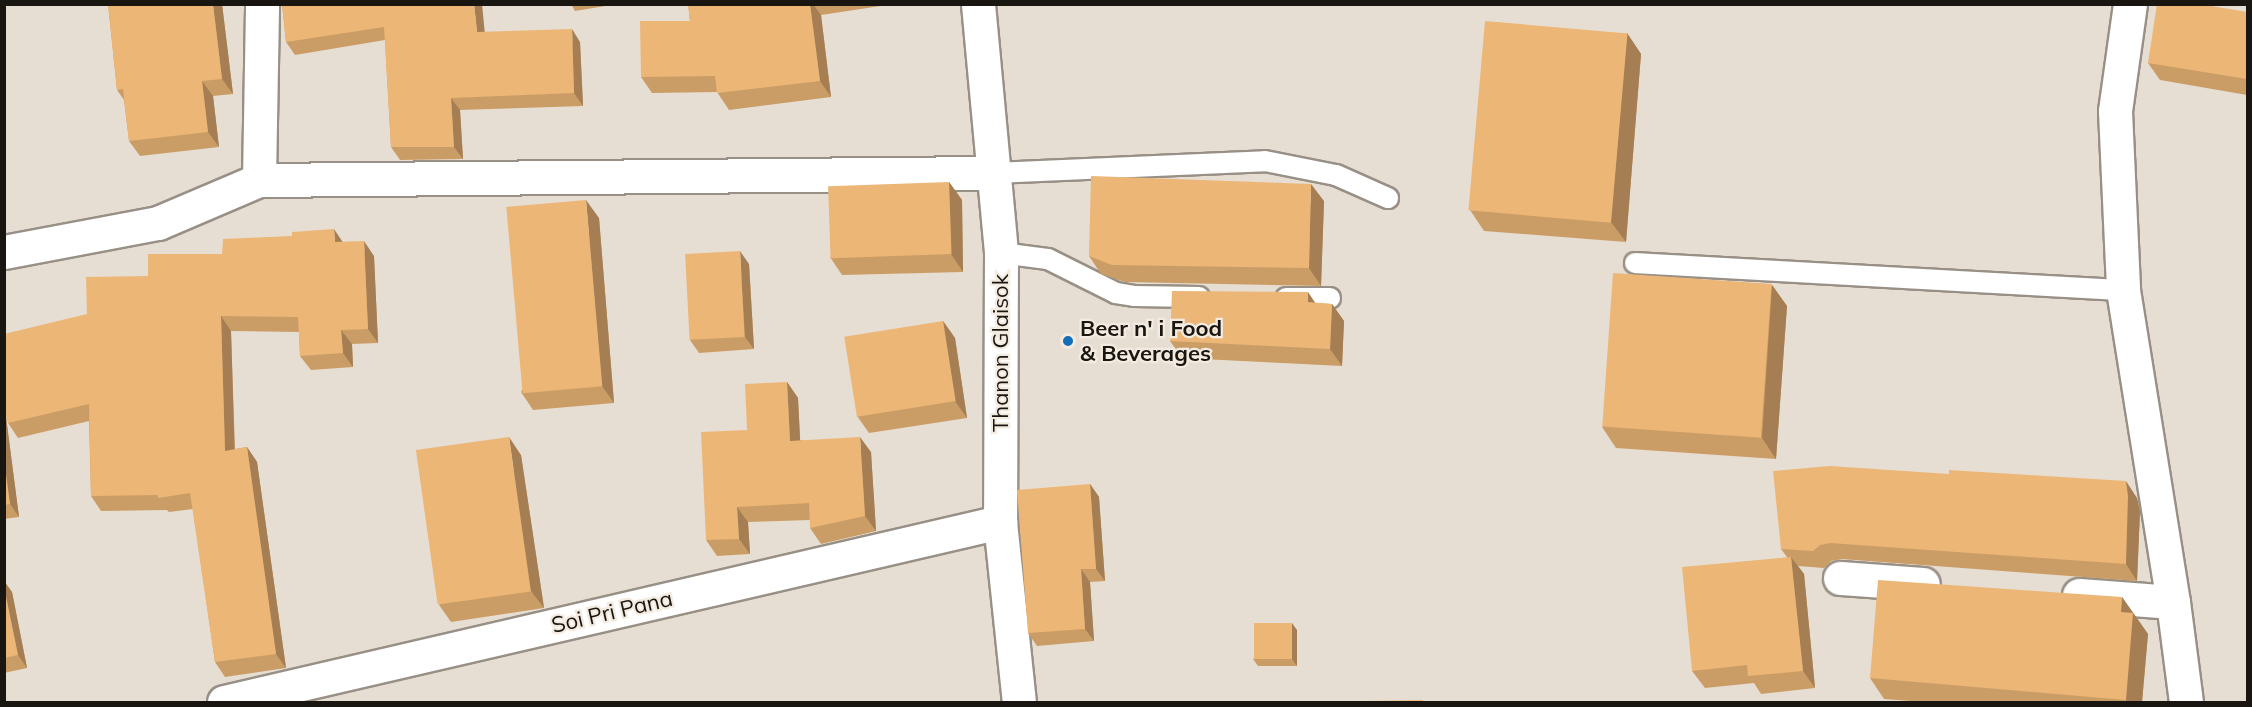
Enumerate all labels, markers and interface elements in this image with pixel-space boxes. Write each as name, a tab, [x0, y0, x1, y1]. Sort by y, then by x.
street label: Thanon Glaisok	[988, 274, 1014, 432]
place label: Beer n' i Food & Beverages	[1080, 315, 1222, 366]
marker: Beer n' i Food & Beverages	[1061, 334, 1075, 348]
street label: Soi Pri Pana	[549, 585, 675, 639]

